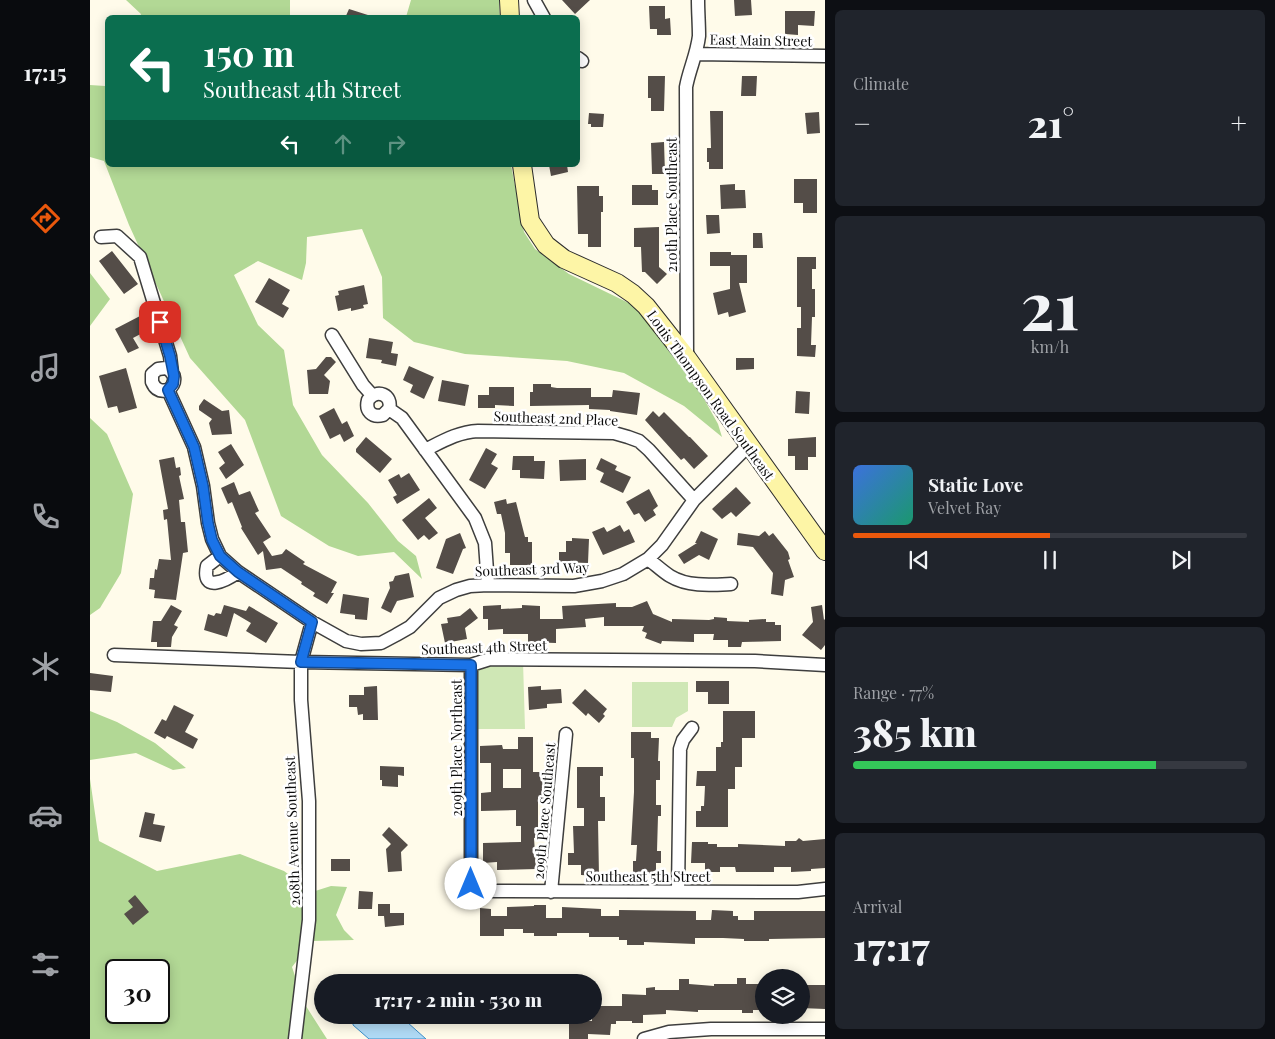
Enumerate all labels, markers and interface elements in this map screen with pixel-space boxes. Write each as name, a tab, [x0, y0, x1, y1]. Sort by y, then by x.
text: 150 m	[203, 29, 294, 76]
street label: East Main Street	[710, 30, 813, 50]
icon: left	[120, 35, 185, 100]
text: 17:15	[23, 57, 67, 87]
text: Climate	[853, 73, 909, 94]
text: Southeast 4th Street	[203, 74, 401, 104]
text: 21°	[1028, 97, 1074, 148]
text: −	[853, 104, 871, 141]
text: +	[1231, 104, 1247, 141]
icon: left	[276, 130, 304, 158]
icon: ahead	[329, 130, 357, 158]
icon: right	[382, 130, 410, 158]
street label: 210th Place Southeast	[662, 136, 681, 273]
icon: directions	[28, 201, 63, 236]
text: 21	[1021, 260, 1079, 346]
pin	[139, 301, 181, 343]
street label: Louis Thompson Road Southeast	[643, 306, 780, 485]
icon: arrive	[146, 308, 174, 336]
text: km/h	[1031, 336, 1069, 357]
icon: music	[28, 350, 63, 385]
street label: Southeast 2nd Place	[493, 406, 619, 430]
text: Static Love	[928, 471, 1023, 497]
text: Velvet Ray	[928, 497, 1001, 518]
icon: phone	[28, 499, 63, 534]
icon: previous	[905, 546, 933, 574]
icon: pause	[1036, 546, 1064, 574]
icon: next	[1167, 546, 1195, 574]
street label: Southeast 3rd Way	[474, 558, 590, 580]
street label: Southeast 4th Street	[421, 635, 548, 659]
icon: climate	[28, 649, 63, 684]
street label: 209th Place Northeast	[447, 678, 466, 817]
text: Range · 77%	[853, 682, 934, 703]
text: 385 km	[853, 706, 977, 757]
street label: 209th Place Southeast	[529, 741, 560, 880]
street label: 208th Avenue Southeast	[280, 755, 304, 906]
icon: car	[28, 798, 63, 833]
position arrow	[444, 857, 496, 909]
street label: Southeast 5th Street	[585, 867, 712, 886]
text: Arrival	[853, 896, 902, 917]
text: 17:17	[853, 920, 930, 971]
icon: filters	[28, 947, 63, 982]
speed limit sign: 30	[105, 959, 170, 1024]
map controls	[755, 969, 810, 1024]
button: layers	[755, 969, 810, 1024]
text: 17:17 · 2 min · 530 m	[374, 986, 542, 1012]

